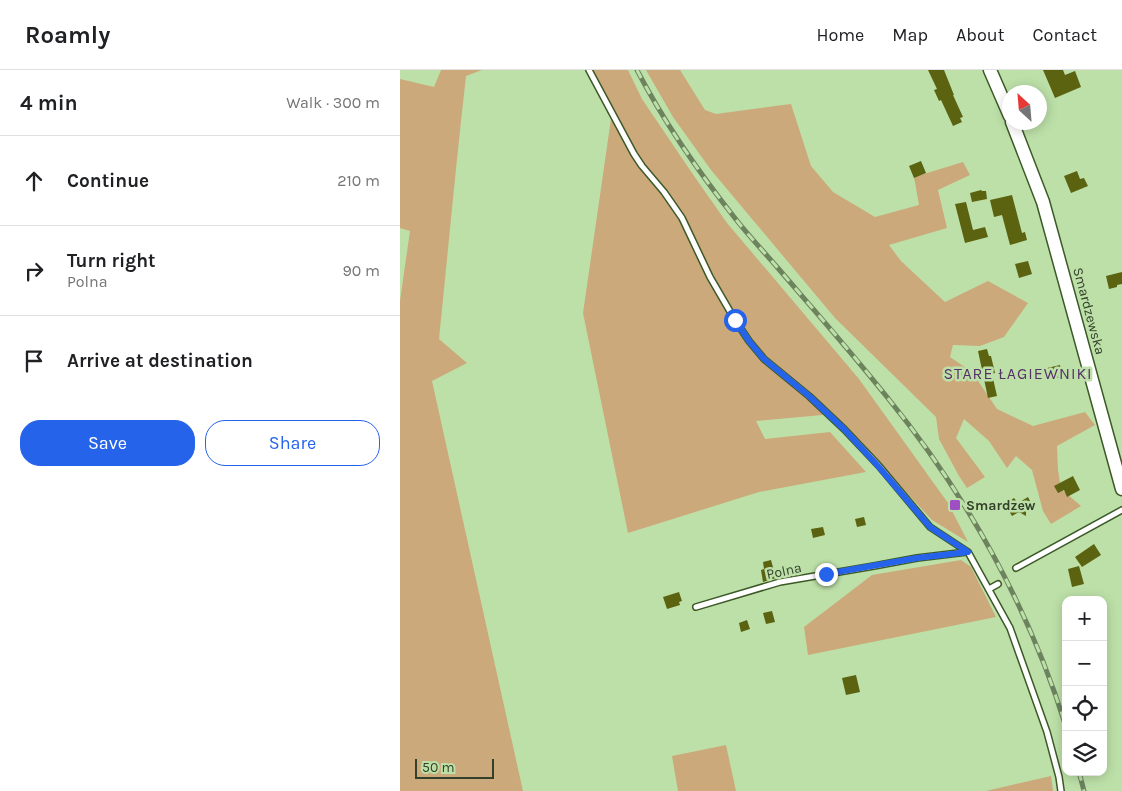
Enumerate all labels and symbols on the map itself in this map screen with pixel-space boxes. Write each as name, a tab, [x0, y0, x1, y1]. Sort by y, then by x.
north arrow	[1002, 85, 1047, 130]
street label: Smardzewska	[1069, 266, 1109, 356]
route start	[724, 309, 747, 332]
district label: STARE ŁAGIEWNIKI	[943, 364, 1093, 383]
place label: Smardzew	[966, 497, 1036, 514]
marker: Smardzew	[948, 498, 962, 512]
street label: Polna	[765, 559, 803, 583]
route end	[815, 563, 838, 586]
scale bar	[415, 756, 494, 779]

